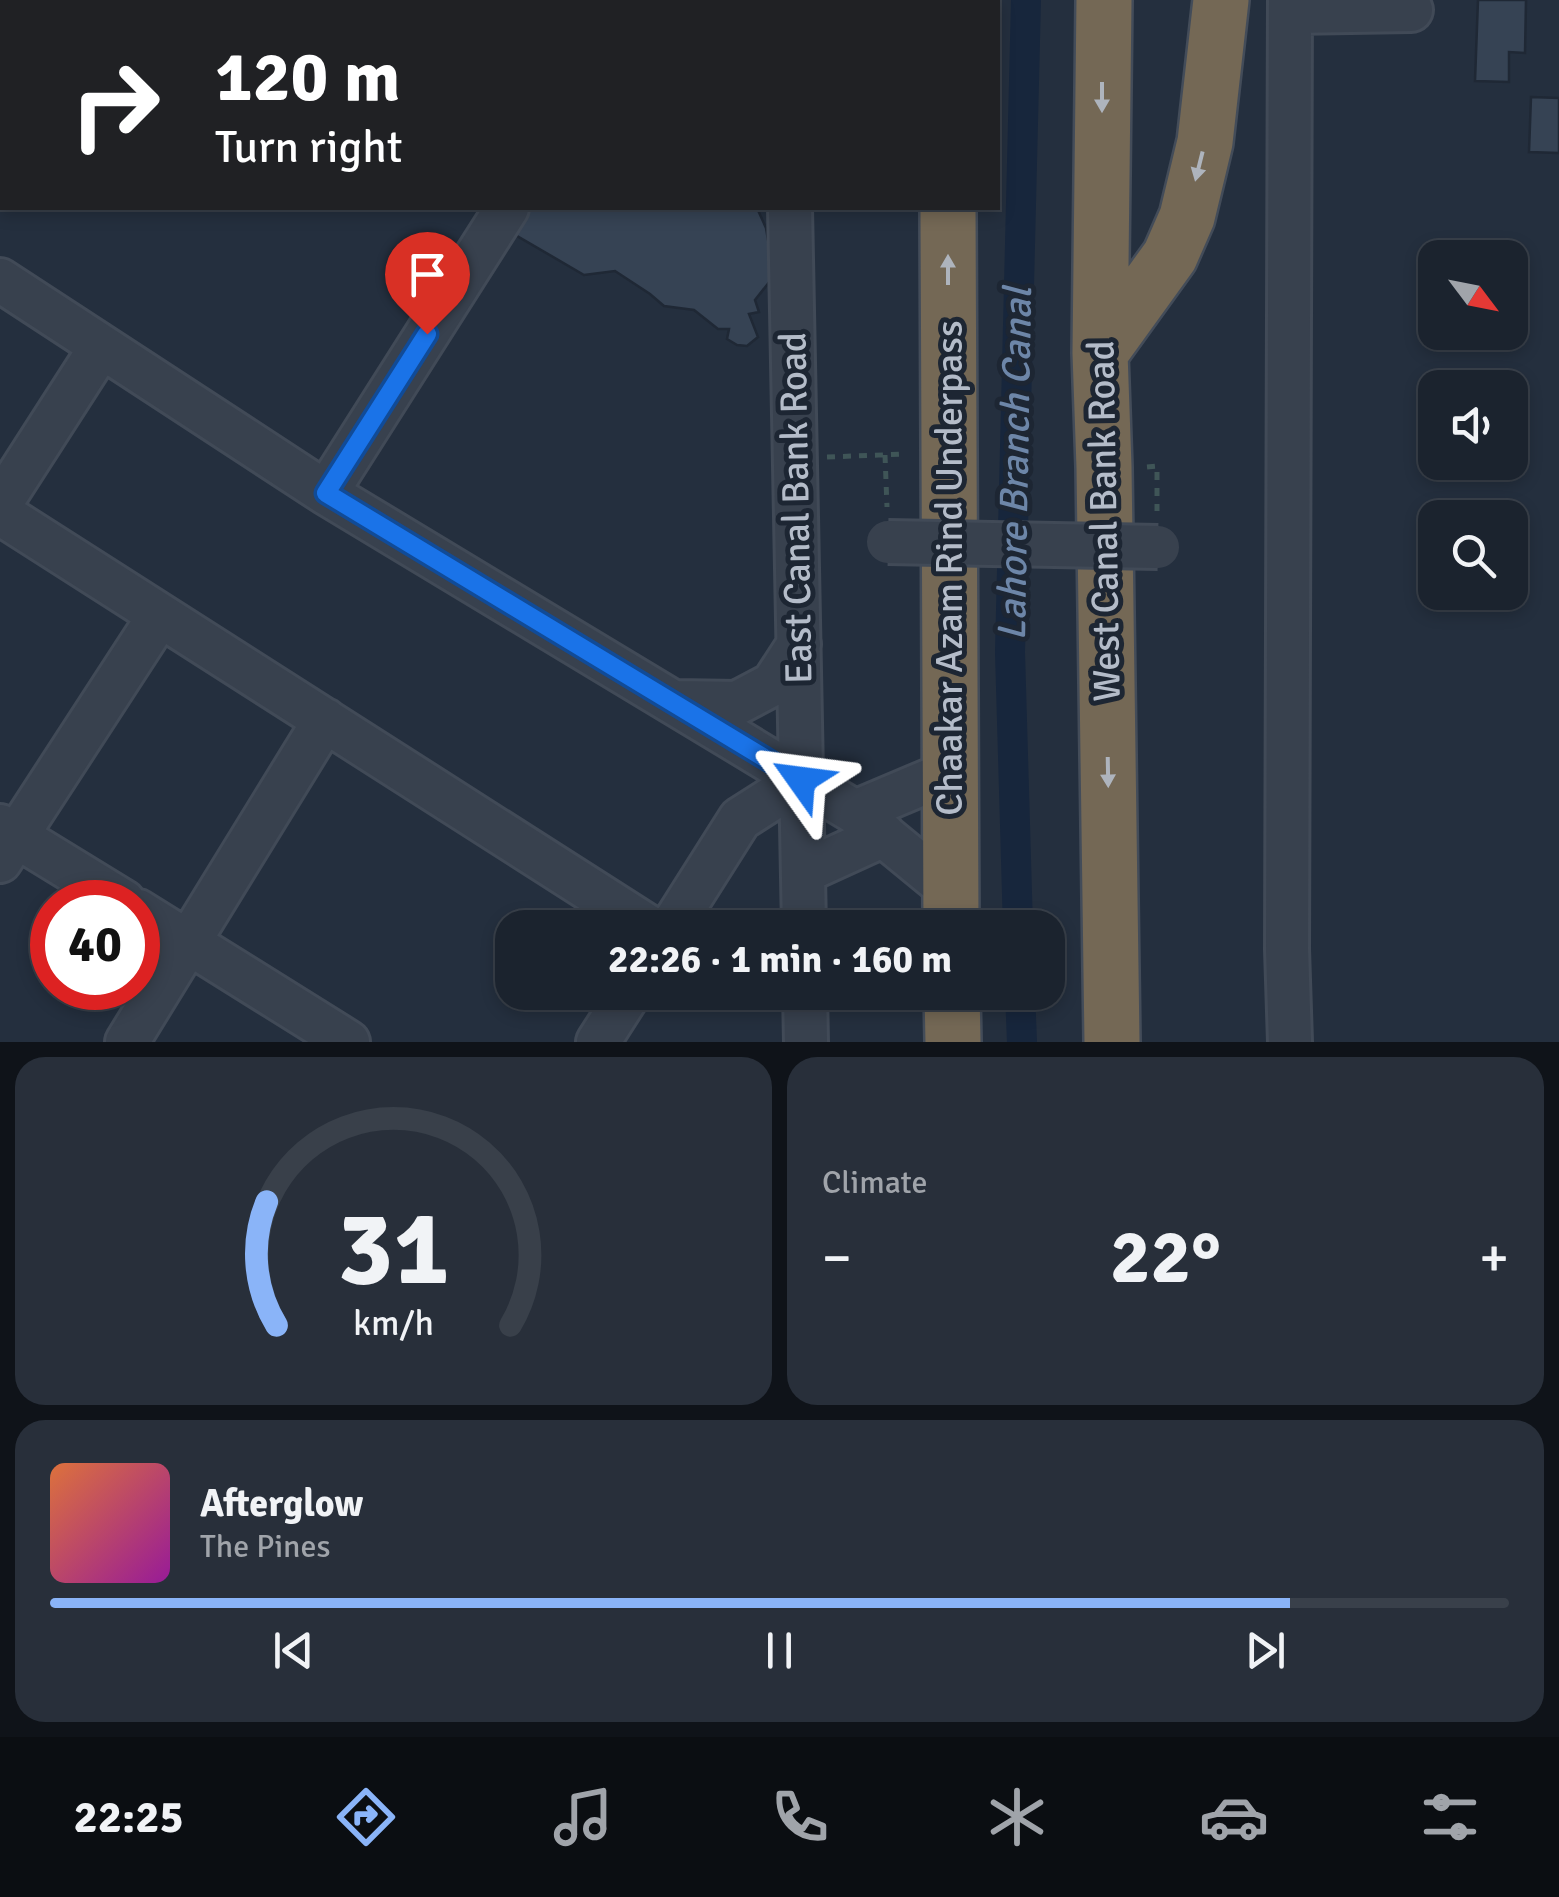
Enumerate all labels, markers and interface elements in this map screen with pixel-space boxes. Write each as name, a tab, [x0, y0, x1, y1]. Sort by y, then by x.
text: 120 m	[215, 34, 400, 120]
icon: right	[50, 40, 180, 170]
one-way arrow	[1094, 82, 1110, 114]
text: Turn right	[215, 120, 403, 175]
one-way arrow	[1191, 151, 1207, 182]
pin	[385, 232, 470, 335]
north arrow	[1418, 240, 1528, 350]
map controls	[1418, 240, 1528, 610]
icon: arrive	[400, 247, 455, 302]
one-way arrow	[940, 254, 956, 286]
water label: Lahore Branch Canal	[987, 283, 1043, 641]
street label: Chaakar Azam Rind Underpass	[926, 320, 973, 816]
street label: East Canal Bank Road	[769, 332, 823, 684]
street label: West Canal Bank Road	[1077, 340, 1131, 702]
button: sound	[1418, 370, 1528, 480]
button: search	[1418, 500, 1528, 610]
position arrow	[749, 728, 853, 832]
one-way arrow	[1100, 757, 1116, 789]
speed limit sign: 40	[30, 880, 160, 1010]
text: 22:26 · 1 min · 160 m	[608, 936, 952, 983]
text: Climate	[822, 1163, 928, 1202]
text: 31	[337, 1185, 450, 1313]
text: 22°	[1110, 1211, 1221, 1304]
text: −	[822, 1224, 852, 1292]
text: +	[1479, 1224, 1509, 1292]
text: km/h	[353, 1301, 434, 1345]
text: Afterglow	[200, 1480, 363, 1527]
text: The Pines	[200, 1527, 331, 1566]
icon: previous	[266, 1623, 321, 1678]
icon: pause	[752, 1623, 807, 1678]
icon: next	[1238, 1623, 1293, 1678]
icon: directions	[331, 1782, 401, 1852]
icon: music	[548, 1782, 618, 1852]
icon: phone	[765, 1782, 835, 1852]
icon: climate	[982, 1782, 1052, 1852]
icon: car	[1199, 1782, 1269, 1852]
icon: filters	[1415, 1782, 1485, 1852]
text: 22:25	[73, 1790, 184, 1845]

